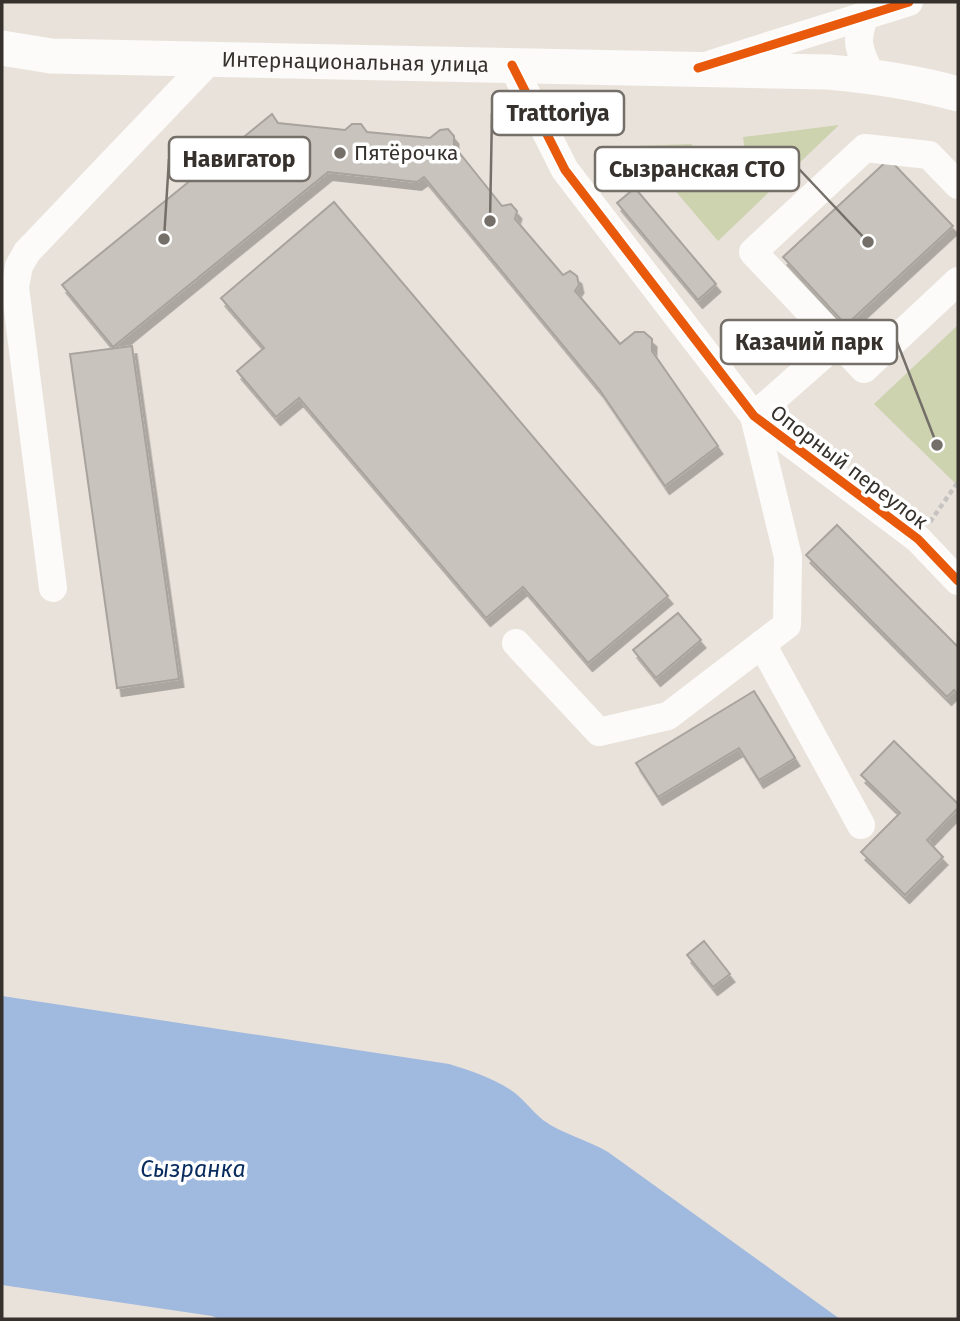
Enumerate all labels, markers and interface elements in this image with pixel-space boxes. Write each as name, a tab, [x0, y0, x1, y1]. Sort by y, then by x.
street label: Интернациональная улица	[221, 47, 489, 78]
callout: Trattoriya	[492, 91, 624, 135]
text: Trattoriya	[506, 99, 610, 127]
callout: Навигатор	[169, 137, 310, 181]
place label: Пятёрочка	[354, 140, 458, 166]
text: Навигатор	[183, 145, 295, 173]
marker: Пятёрочка	[332, 145, 348, 161]
callout: Сызранская СТО	[595, 147, 799, 191]
text: Сызранская СТО	[609, 155, 785, 183]
callout: Казачий парк	[721, 320, 897, 364]
text: Казачий парк	[735, 328, 883, 356]
street label: Опорный переулок	[765, 399, 933, 535]
water label: Сызранка	[140, 1155, 246, 1183]

